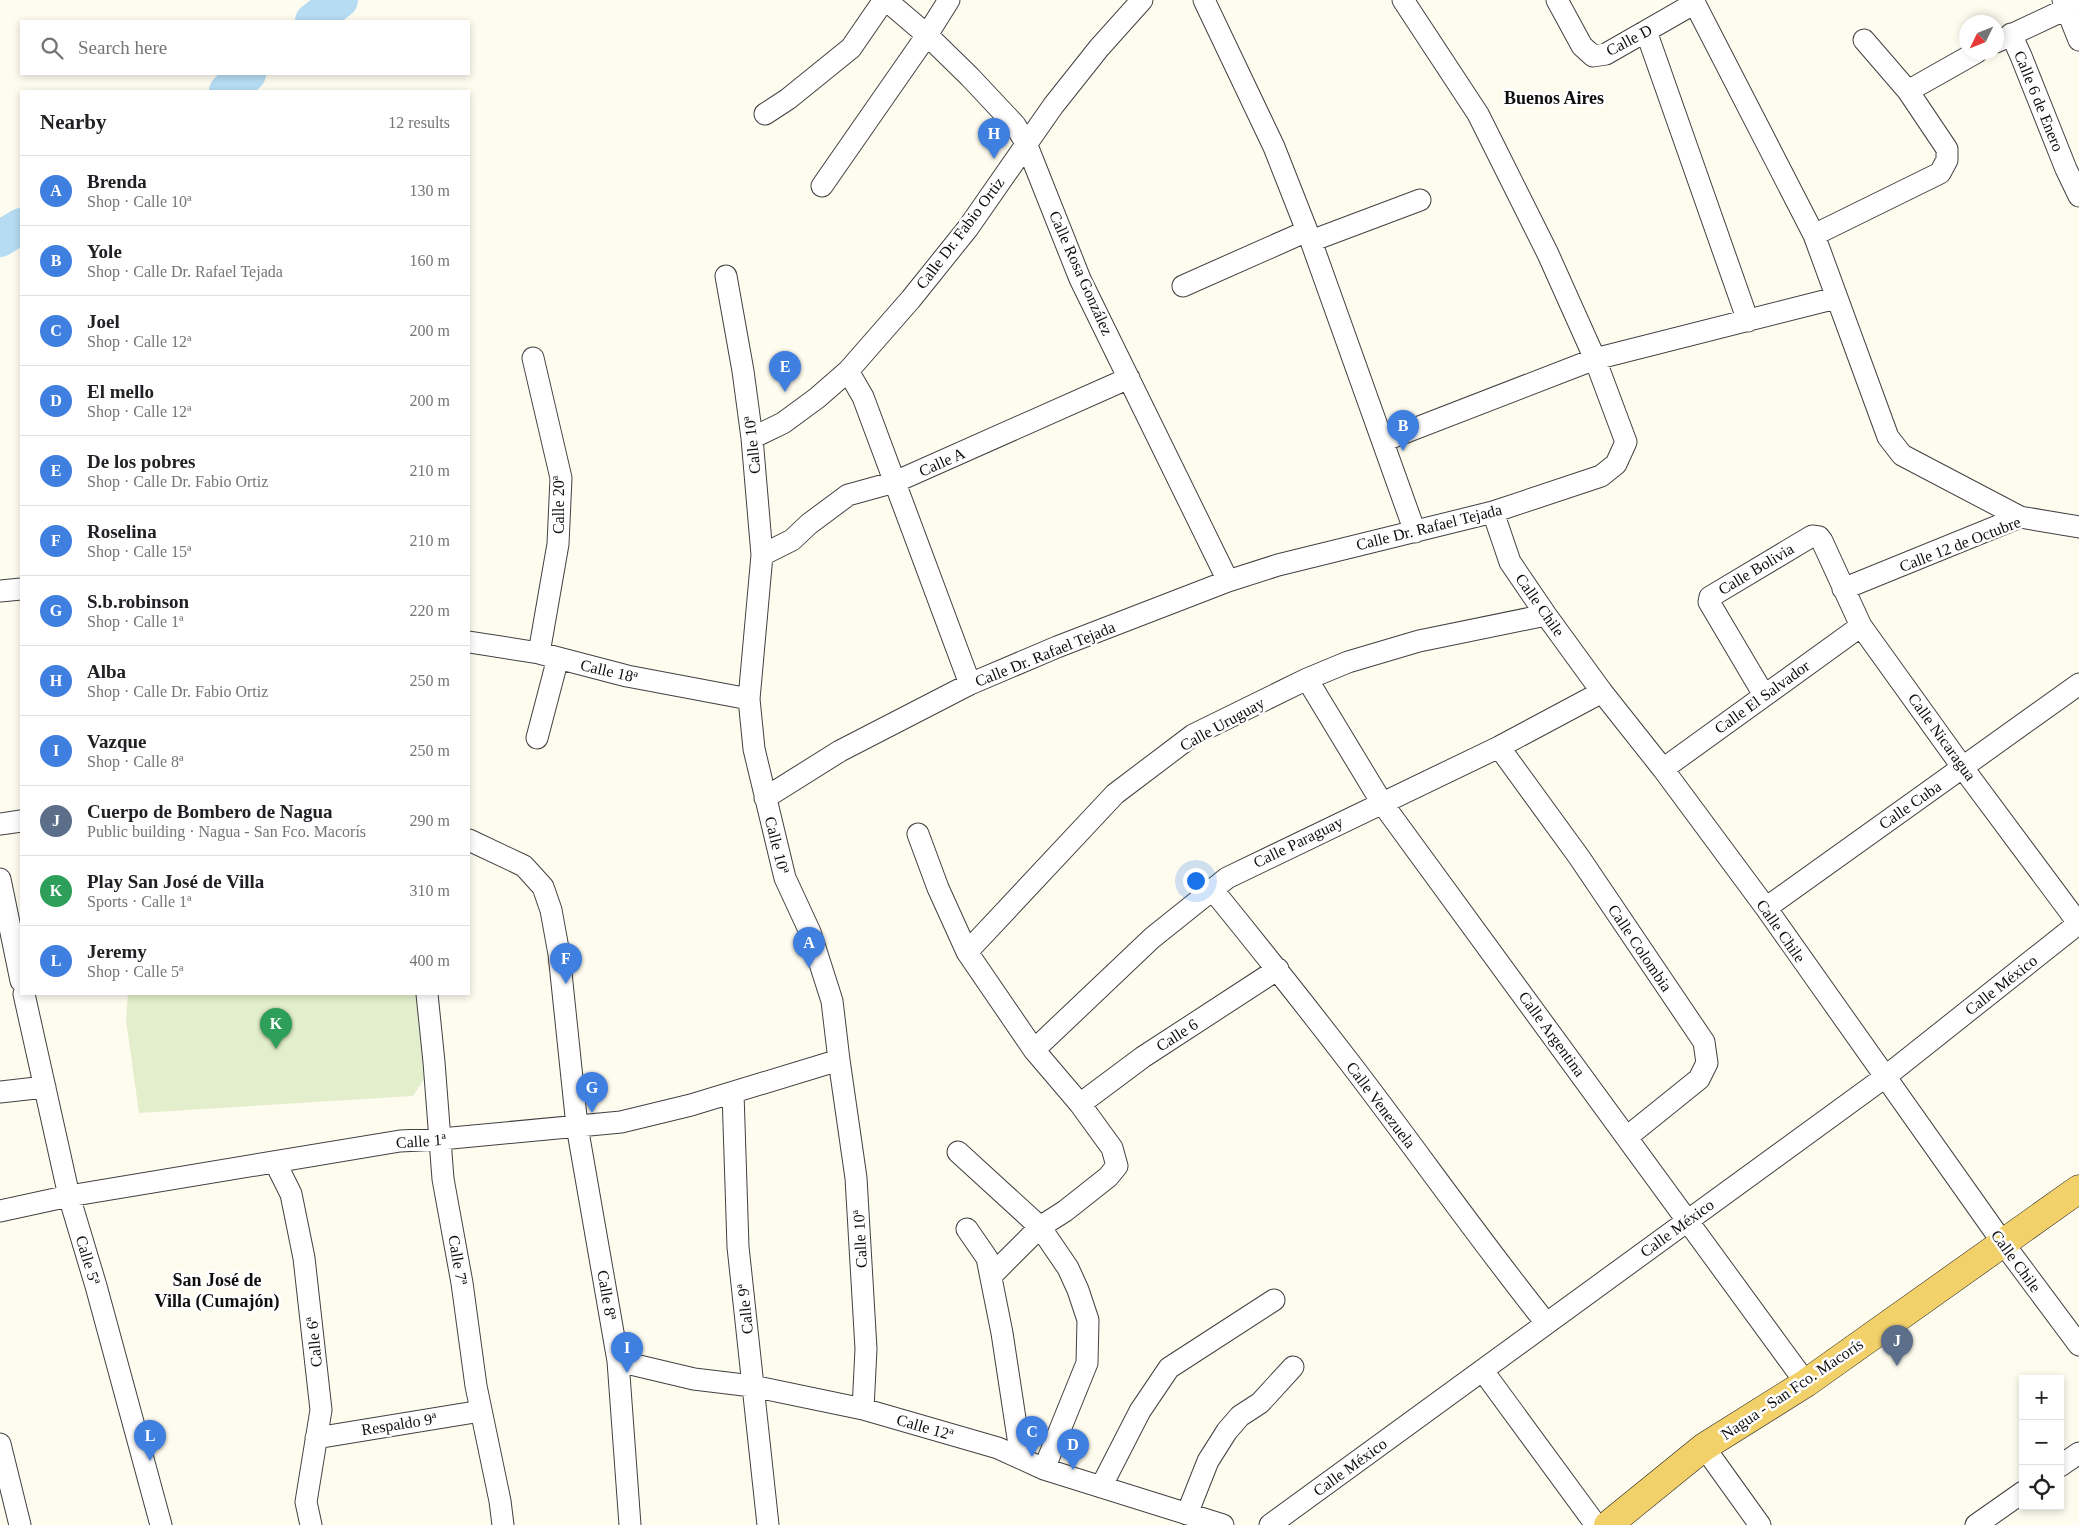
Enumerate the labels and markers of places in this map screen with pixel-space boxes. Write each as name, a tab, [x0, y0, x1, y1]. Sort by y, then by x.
pin: H	[978, 118, 1010, 159]
pin: E	[769, 351, 801, 392]
pin: B	[1387, 410, 1419, 451]
pin: A	[793, 927, 825, 968]
pin: F	[550, 943, 582, 984]
pin: K	[260, 1008, 292, 1049]
pin: G	[576, 1072, 608, 1113]
pin: J	[1881, 1325, 1913, 1366]
pin: I	[611, 1332, 643, 1373]
pin: C	[1016, 1416, 1048, 1457]
pin: L	[134, 1420, 166, 1461]
pin: D	[1057, 1429, 1089, 1470]

